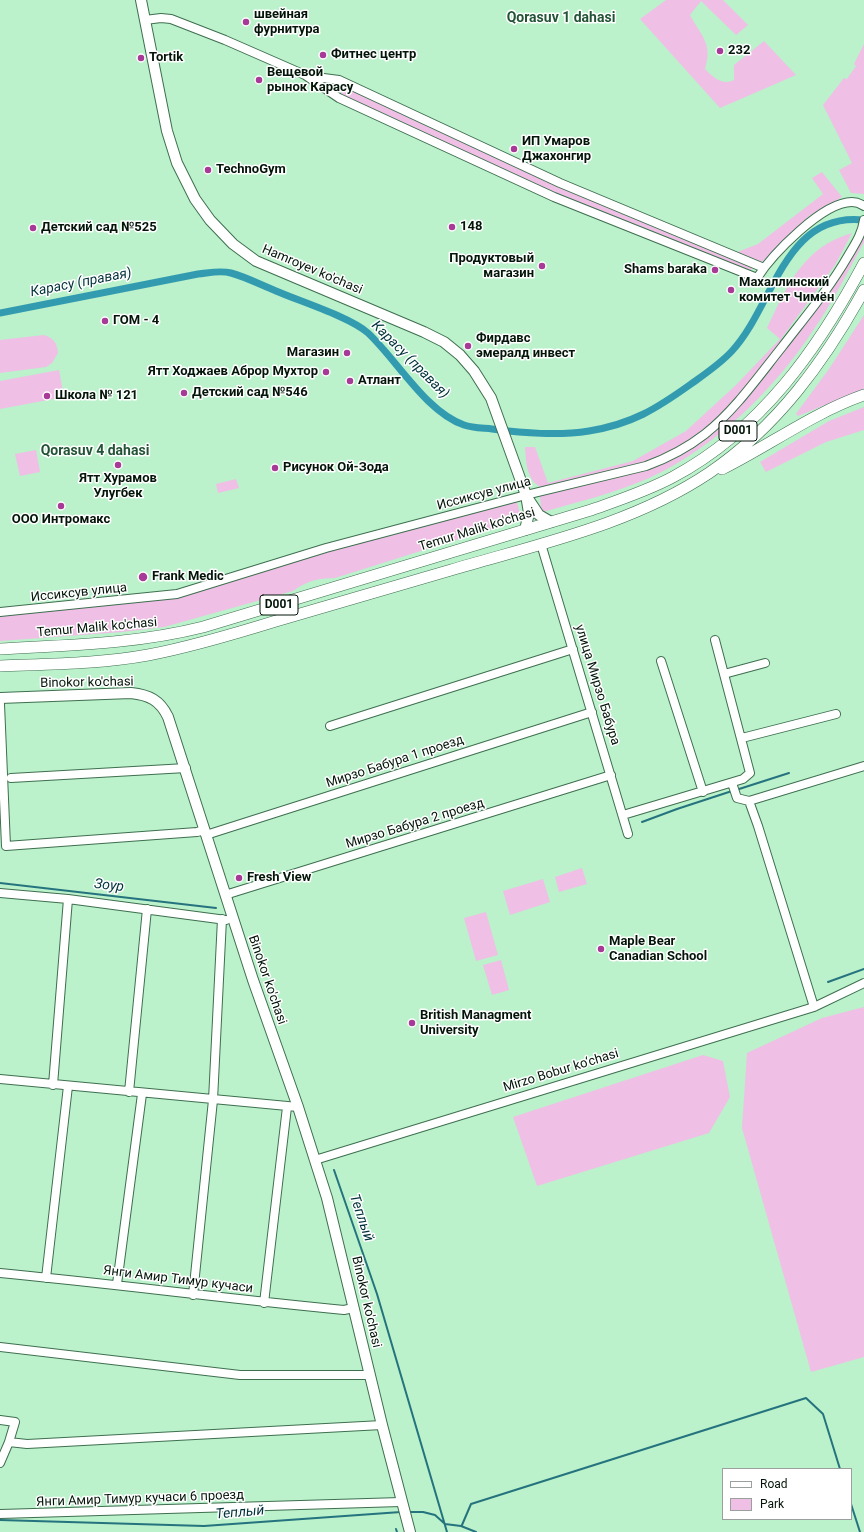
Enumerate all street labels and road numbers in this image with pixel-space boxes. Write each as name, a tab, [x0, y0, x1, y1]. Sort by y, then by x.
street label: Hamroyev ko'chasi	[259, 242, 365, 298]
road number: D001	[719, 421, 757, 441]
street label: Иссиксув улица	[435, 474, 533, 514]
street label: Temur Malik ko'chasi	[417, 505, 537, 555]
street label: Иссиксув улица	[30, 580, 128, 606]
road number: D001	[260, 595, 298, 615]
street label: Temur Malik ko'chasi	[36, 615, 158, 641]
street label: улица Мирзо Бабура	[571, 623, 623, 747]
street label: Binokor ko'chasi	[40, 674, 134, 692]
street label: Мирзо Бабура 1 проезд	[324, 732, 466, 792]
street label: Мирзо Бабура 2 проезд	[344, 796, 486, 852]
street label: Binokor ko'chasi	[244, 933, 290, 1027]
street label: Mirzo Bobur ko‘chasi	[501, 1046, 621, 1096]
street label: Binokor ko'chasi	[348, 1255, 384, 1349]
street label: Янги Амир Тимур кучаси	[102, 1263, 254, 1297]
street label: Янги Амир Тимур кучаси 6 проезд	[36, 1488, 244, 1510]

